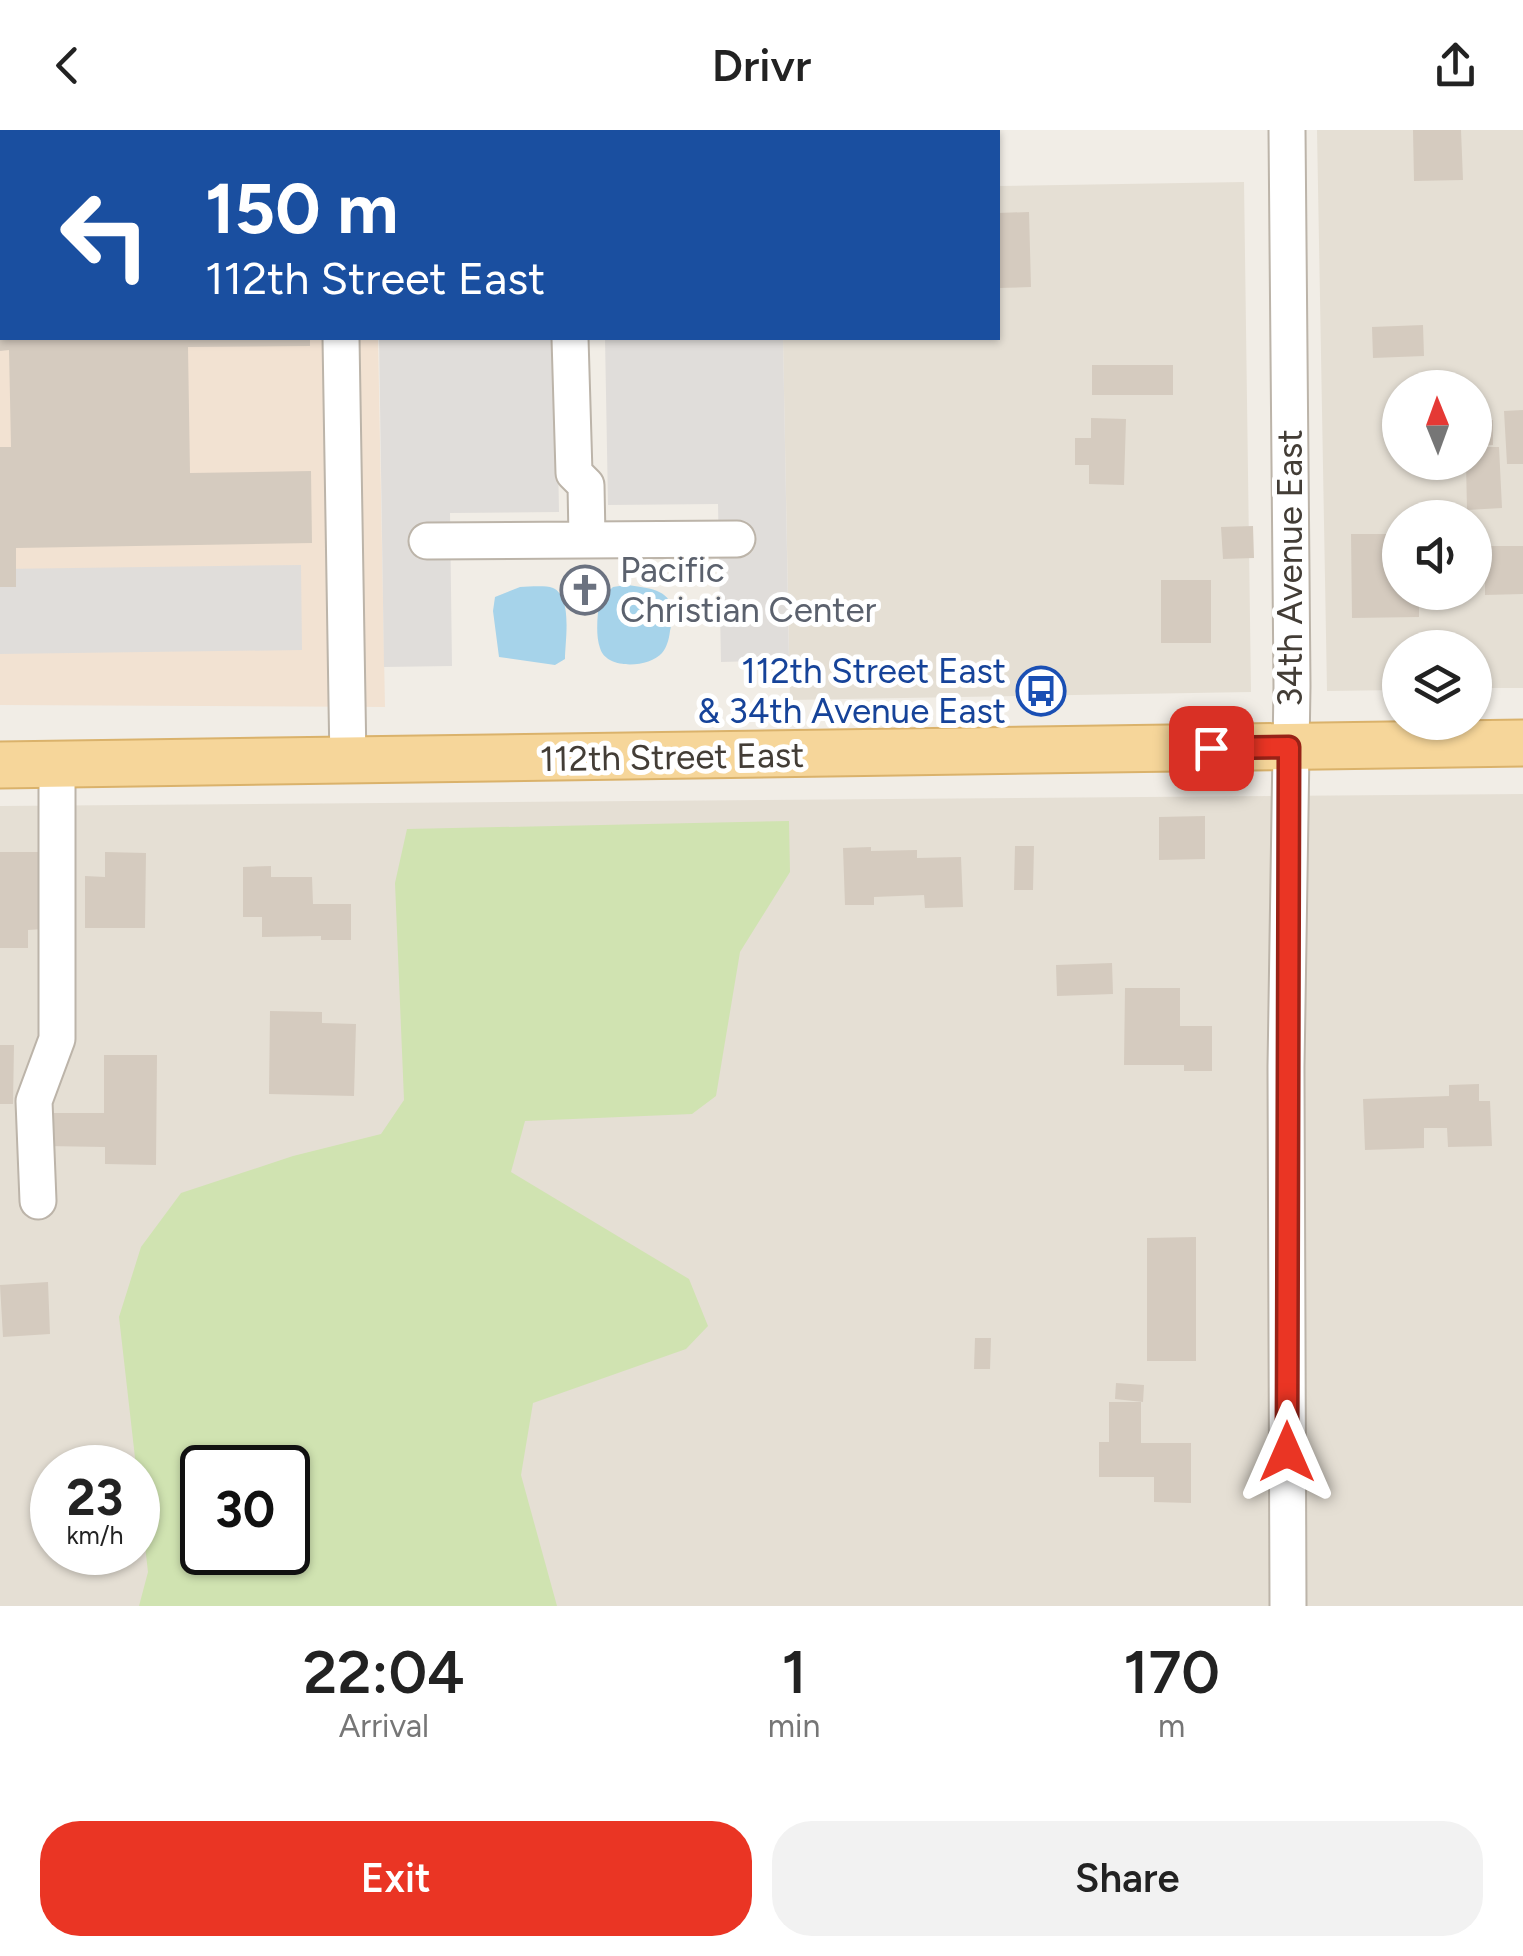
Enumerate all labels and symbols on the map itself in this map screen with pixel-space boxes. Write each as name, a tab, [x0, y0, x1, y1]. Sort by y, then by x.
north arrow	[1382, 370, 1492, 480]
street label: 34th Avenue East	[1269, 429, 1311, 707]
place label: Pacific Christian Center	[620, 549, 877, 631]
church icon: Pacific Christian Center	[559, 564, 611, 616]
place label: 112th Street East & 34th Avenue East	[698, 650, 1006, 732]
bus stop icon: 112th Street East & 34th Avenue East	[1015, 665, 1067, 717]
pin	[1169, 706, 1254, 791]
street label: 112th Street East	[539, 734, 805, 780]
position arrow	[1235, 1400, 1339, 1504]
speed limit sign: 30	[180, 1445, 310, 1575]

